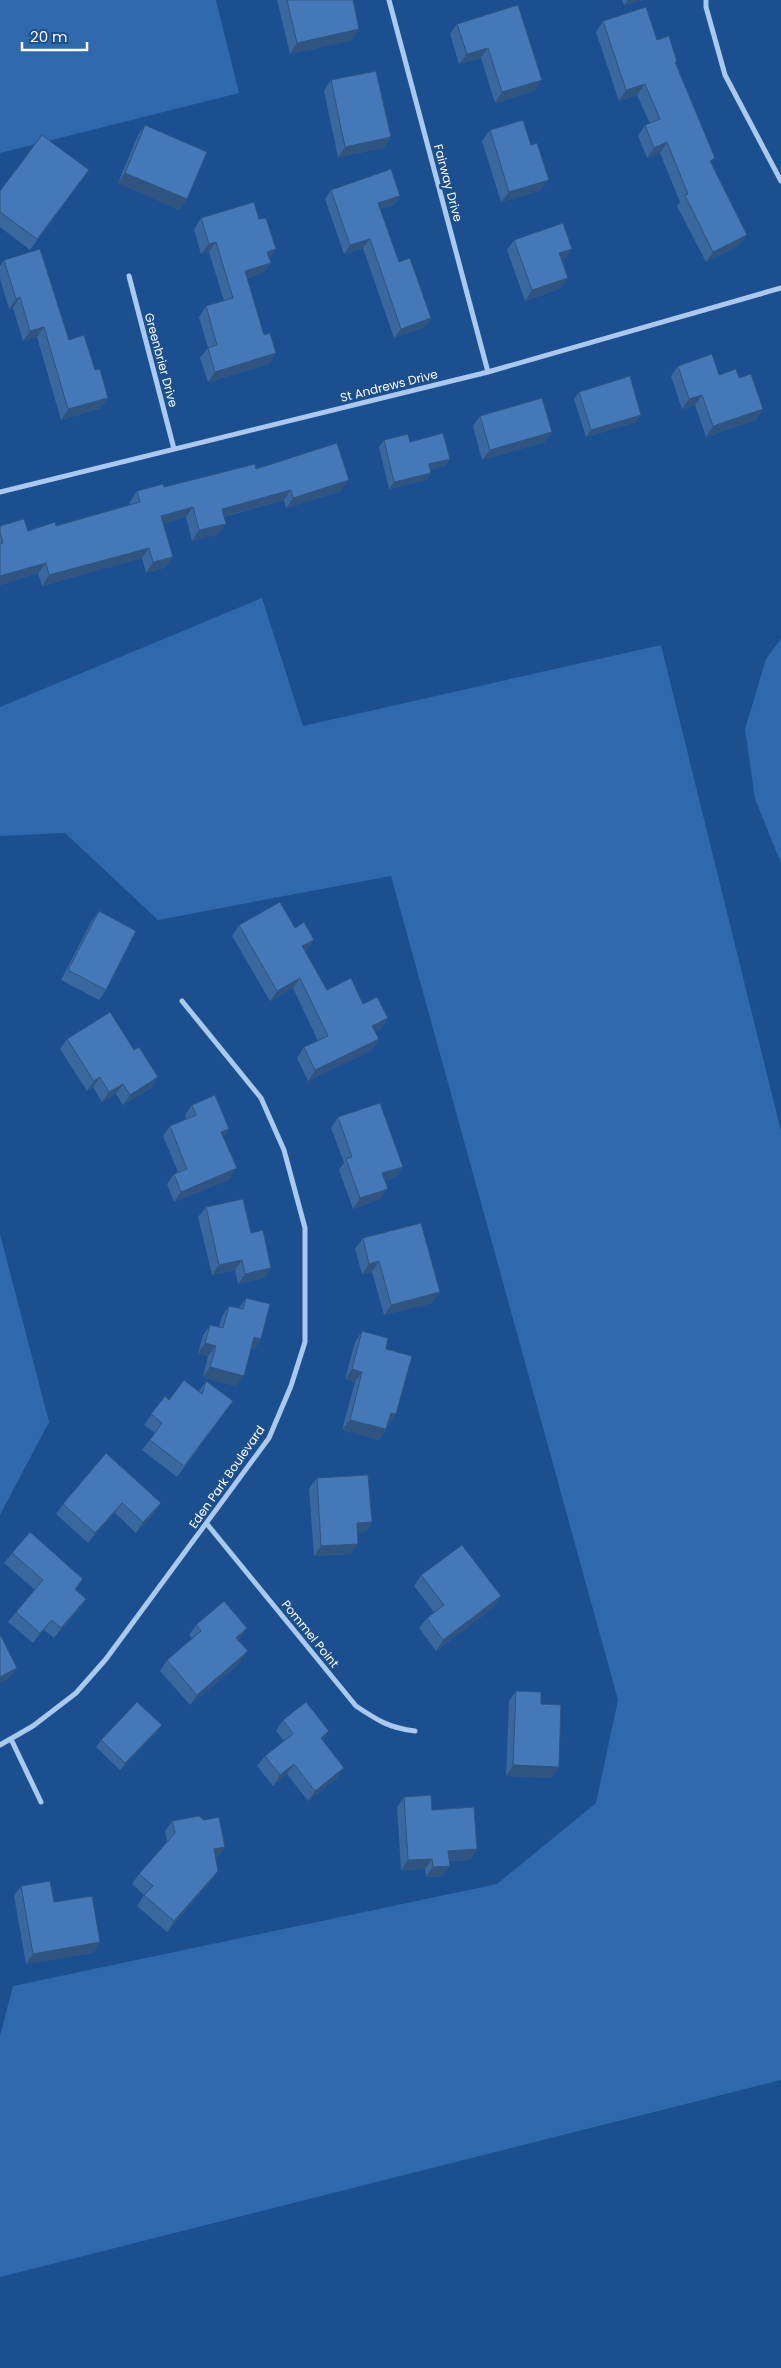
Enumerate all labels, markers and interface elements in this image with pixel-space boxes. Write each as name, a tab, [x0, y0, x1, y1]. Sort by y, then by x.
scale bar	[22, 20, 88, 52]
text: 20 m	[30, 26, 68, 47]
street label: Fairway Drive	[430, 142, 467, 224]
street label: Greenbrier Drive	[141, 311, 182, 409]
street label: St Andrews Drive	[338, 365, 439, 406]
street label: Eden Park Boulevard	[185, 1422, 269, 1532]
street label: Pommel Point	[278, 1596, 343, 1671]

